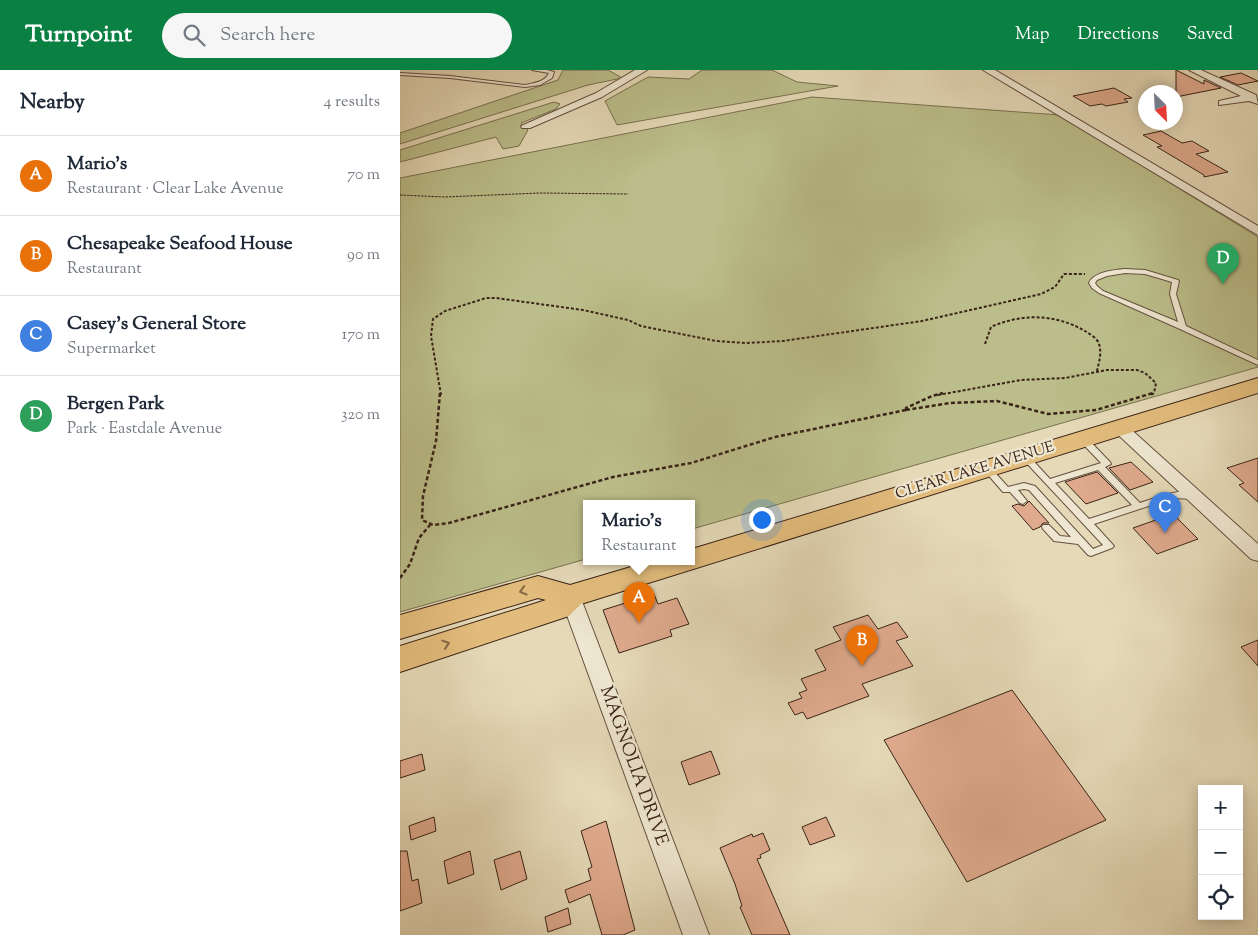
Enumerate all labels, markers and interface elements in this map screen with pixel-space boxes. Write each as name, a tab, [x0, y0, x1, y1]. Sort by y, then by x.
search box	[162, 13, 512, 58]
text: Turnpoint	[25, 18, 132, 52]
icon: search	[180, 21, 208, 49]
text: Search here	[220, 22, 315, 49]
text: Map	[1015, 22, 1050, 48]
text: Directions	[1078, 22, 1159, 48]
text: Saved	[1187, 22, 1233, 48]
north arrow	[1138, 85, 1183, 130]
text: Nearby	[20, 88, 85, 118]
text: 4 results	[324, 91, 380, 114]
text: Mario's	[67, 151, 127, 178]
text: A	[30, 164, 43, 187]
text: 70 m	[347, 164, 380, 187]
text: Restaurant · Clear Lake Avenue	[67, 178, 284, 201]
text: Chesapeake Seafood House	[67, 231, 293, 258]
pin: D	[1207, 243, 1239, 284]
text: B	[31, 244, 41, 267]
text: 90 m	[347, 244, 380, 267]
text: Restaurant	[67, 258, 142, 281]
text: Casey's General Store	[67, 311, 246, 338]
text: C	[30, 324, 42, 347]
text: 170 m	[342, 324, 380, 347]
text: Supermarket	[67, 338, 156, 361]
text: Bergen Park	[67, 391, 165, 418]
text: D	[30, 404, 42, 427]
text: 320 m	[341, 404, 380, 427]
text: Park · Eastdale Avenue	[67, 418, 222, 441]
street label: CLEAR LAKE AVENUE	[893, 437, 1057, 505]
pin: C	[1149, 492, 1181, 533]
popup	[583, 500, 695, 565]
your location	[749, 507, 775, 533]
text: Mario's	[602, 508, 662, 535]
text: Restaurant	[602, 535, 676, 558]
pin: A	[623, 582, 655, 623]
one-way arrow	[520, 585, 528, 595]
pin: B	[846, 625, 878, 666]
one-way arrow	[442, 640, 450, 650]
street label: MAGNOLIA DRIVE	[592, 682, 674, 850]
map controls	[1198, 785, 1243, 920]
button: +	[1198, 785, 1243, 830]
button: −	[1198, 830, 1243, 875]
button: locate	[1198, 875, 1243, 920]

